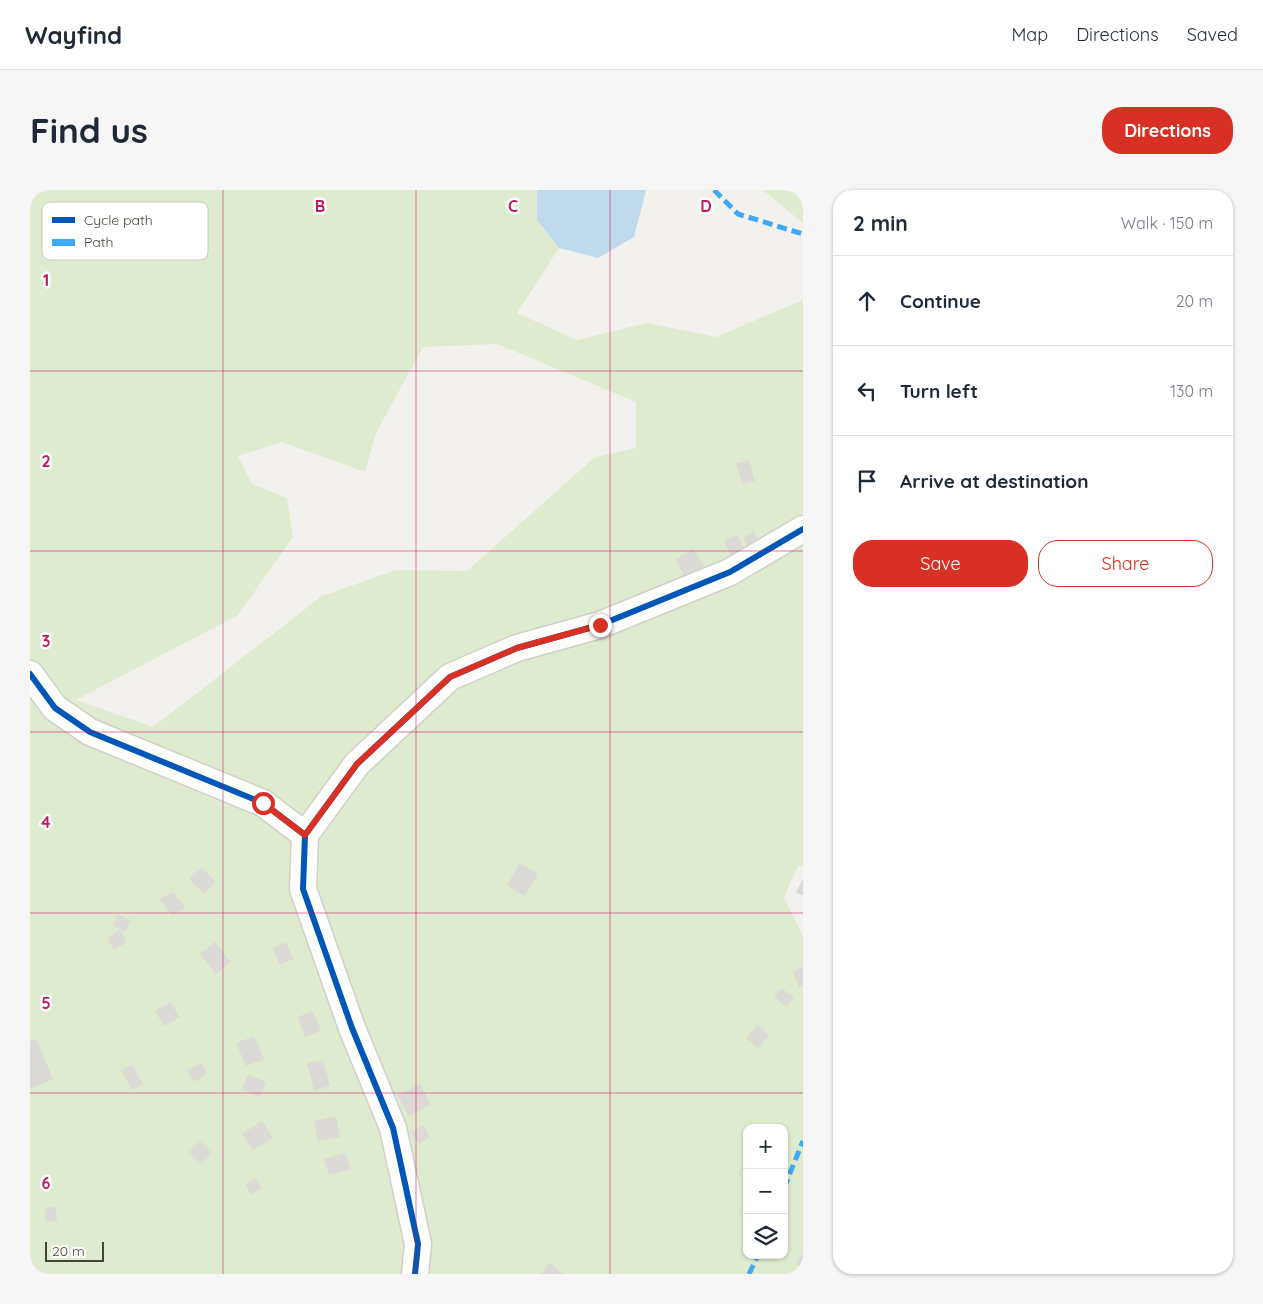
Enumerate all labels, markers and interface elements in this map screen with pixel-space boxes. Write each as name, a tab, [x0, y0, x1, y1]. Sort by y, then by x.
text: Wayfind	[25, 20, 122, 50]
text: Map	[1011, 23, 1048, 46]
text: Directions	[1076, 23, 1159, 46]
text: Saved	[1187, 23, 1238, 46]
button: Directions	[1102, 107, 1233, 154]
text: Find us	[30, 108, 148, 152]
text: B	[315, 196, 325, 216]
text: C	[508, 196, 518, 216]
text: D	[700, 196, 712, 216]
legend	[42, 202, 208, 260]
text: 2 min	[853, 210, 908, 236]
text: Cycle path	[84, 211, 153, 229]
text: Walk · 150 m	[1121, 213, 1213, 233]
text: Path	[84, 233, 113, 251]
text: 1	[43, 270, 49, 290]
icon: ahead	[853, 287, 881, 315]
text: Continue	[900, 289, 981, 313]
text: 20 m	[1176, 291, 1213, 311]
icon: left	[853, 377, 881, 405]
text: Turn left	[900, 379, 978, 403]
text: 130 m	[1170, 381, 1213, 401]
text: 2	[41, 451, 51, 471]
icon: arrive	[853, 467, 881, 495]
text: Arrive at destination	[900, 469, 1089, 493]
button: Save	[853, 540, 1028, 587]
button: Share	[1038, 540, 1213, 587]
route end	[589, 614, 612, 637]
text: 3	[42, 631, 50, 651]
route start	[252, 792, 275, 815]
text: 4	[41, 812, 51, 832]
text: 5	[41, 993, 51, 1013]
map controls	[743, 1124, 788, 1259]
button: +	[743, 1124, 788, 1169]
button: −	[743, 1169, 788, 1214]
text: 6	[42, 1173, 51, 1193]
button: layers	[743, 1214, 788, 1259]
scale bar	[45, 1239, 104, 1262]
text: 20 m	[52, 1242, 85, 1260]

